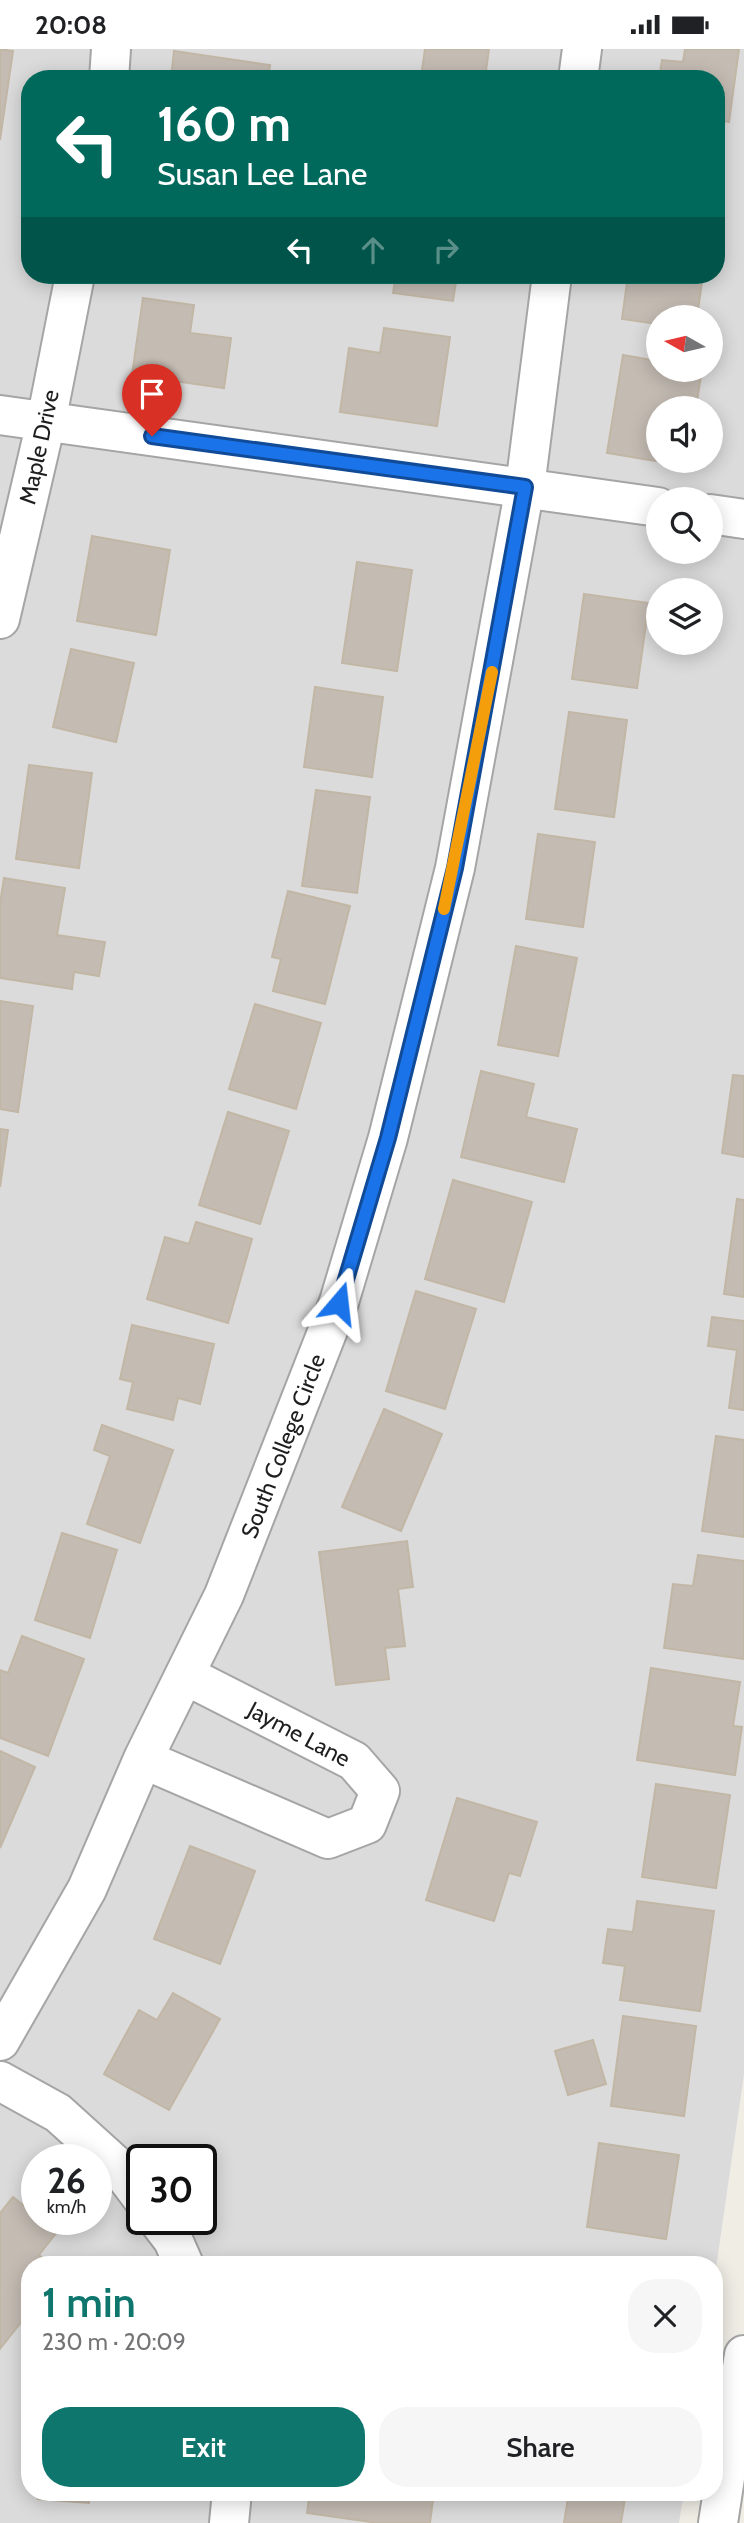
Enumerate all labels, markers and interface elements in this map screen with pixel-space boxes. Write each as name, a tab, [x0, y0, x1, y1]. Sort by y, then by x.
text: 20:08	[35, 9, 107, 41]
text: 160 m	[157, 94, 291, 153]
icon: left	[42, 98, 133, 189]
text: Susan Lee Lane	[157, 154, 367, 193]
icon: left	[281, 231, 319, 269]
icon: ahead	[354, 231, 392, 269]
icon: right	[427, 231, 465, 269]
north arrow	[646, 305, 723, 381]
map controls	[646, 305, 723, 655]
pin	[122, 364, 182, 436]
icon: arrive	[133, 375, 171, 413]
street label: Maple Drive	[13, 387, 65, 507]
button: sound	[646, 396, 723, 473]
button: search	[646, 487, 723, 564]
button: layers	[646, 578, 723, 655]
position arrow	[302, 1266, 376, 1340]
street label: South College Circle	[235, 1350, 331, 1542]
street label: Jayme Lane	[242, 1695, 355, 1773]
speed limit sign: 30	[126, 2144, 217, 2235]
text: 26	[47, 2159, 86, 2202]
text: km/h	[47, 2196, 86, 2218]
text: 1 min	[42, 2276, 136, 2328]
button: close	[628, 2279, 702, 2353]
text: 230 m · 20:09	[42, 2328, 186, 2356]
button: Exit	[42, 2407, 365, 2487]
button: Share	[379, 2407, 702, 2487]

